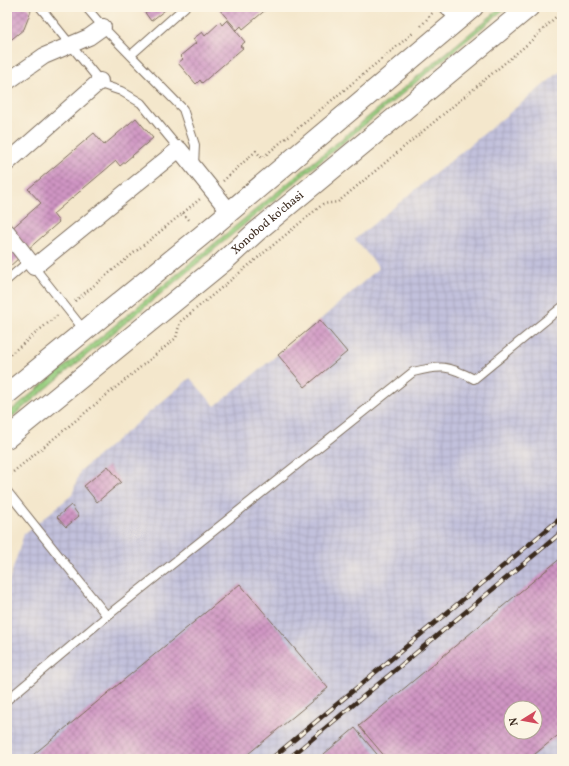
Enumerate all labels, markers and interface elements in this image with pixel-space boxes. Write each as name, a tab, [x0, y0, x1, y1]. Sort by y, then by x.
street label: Xonobod ko'chasi	[228, 187, 308, 258]
north arrow	[503, 700, 543, 740]
text: N	[507, 716, 523, 727]

